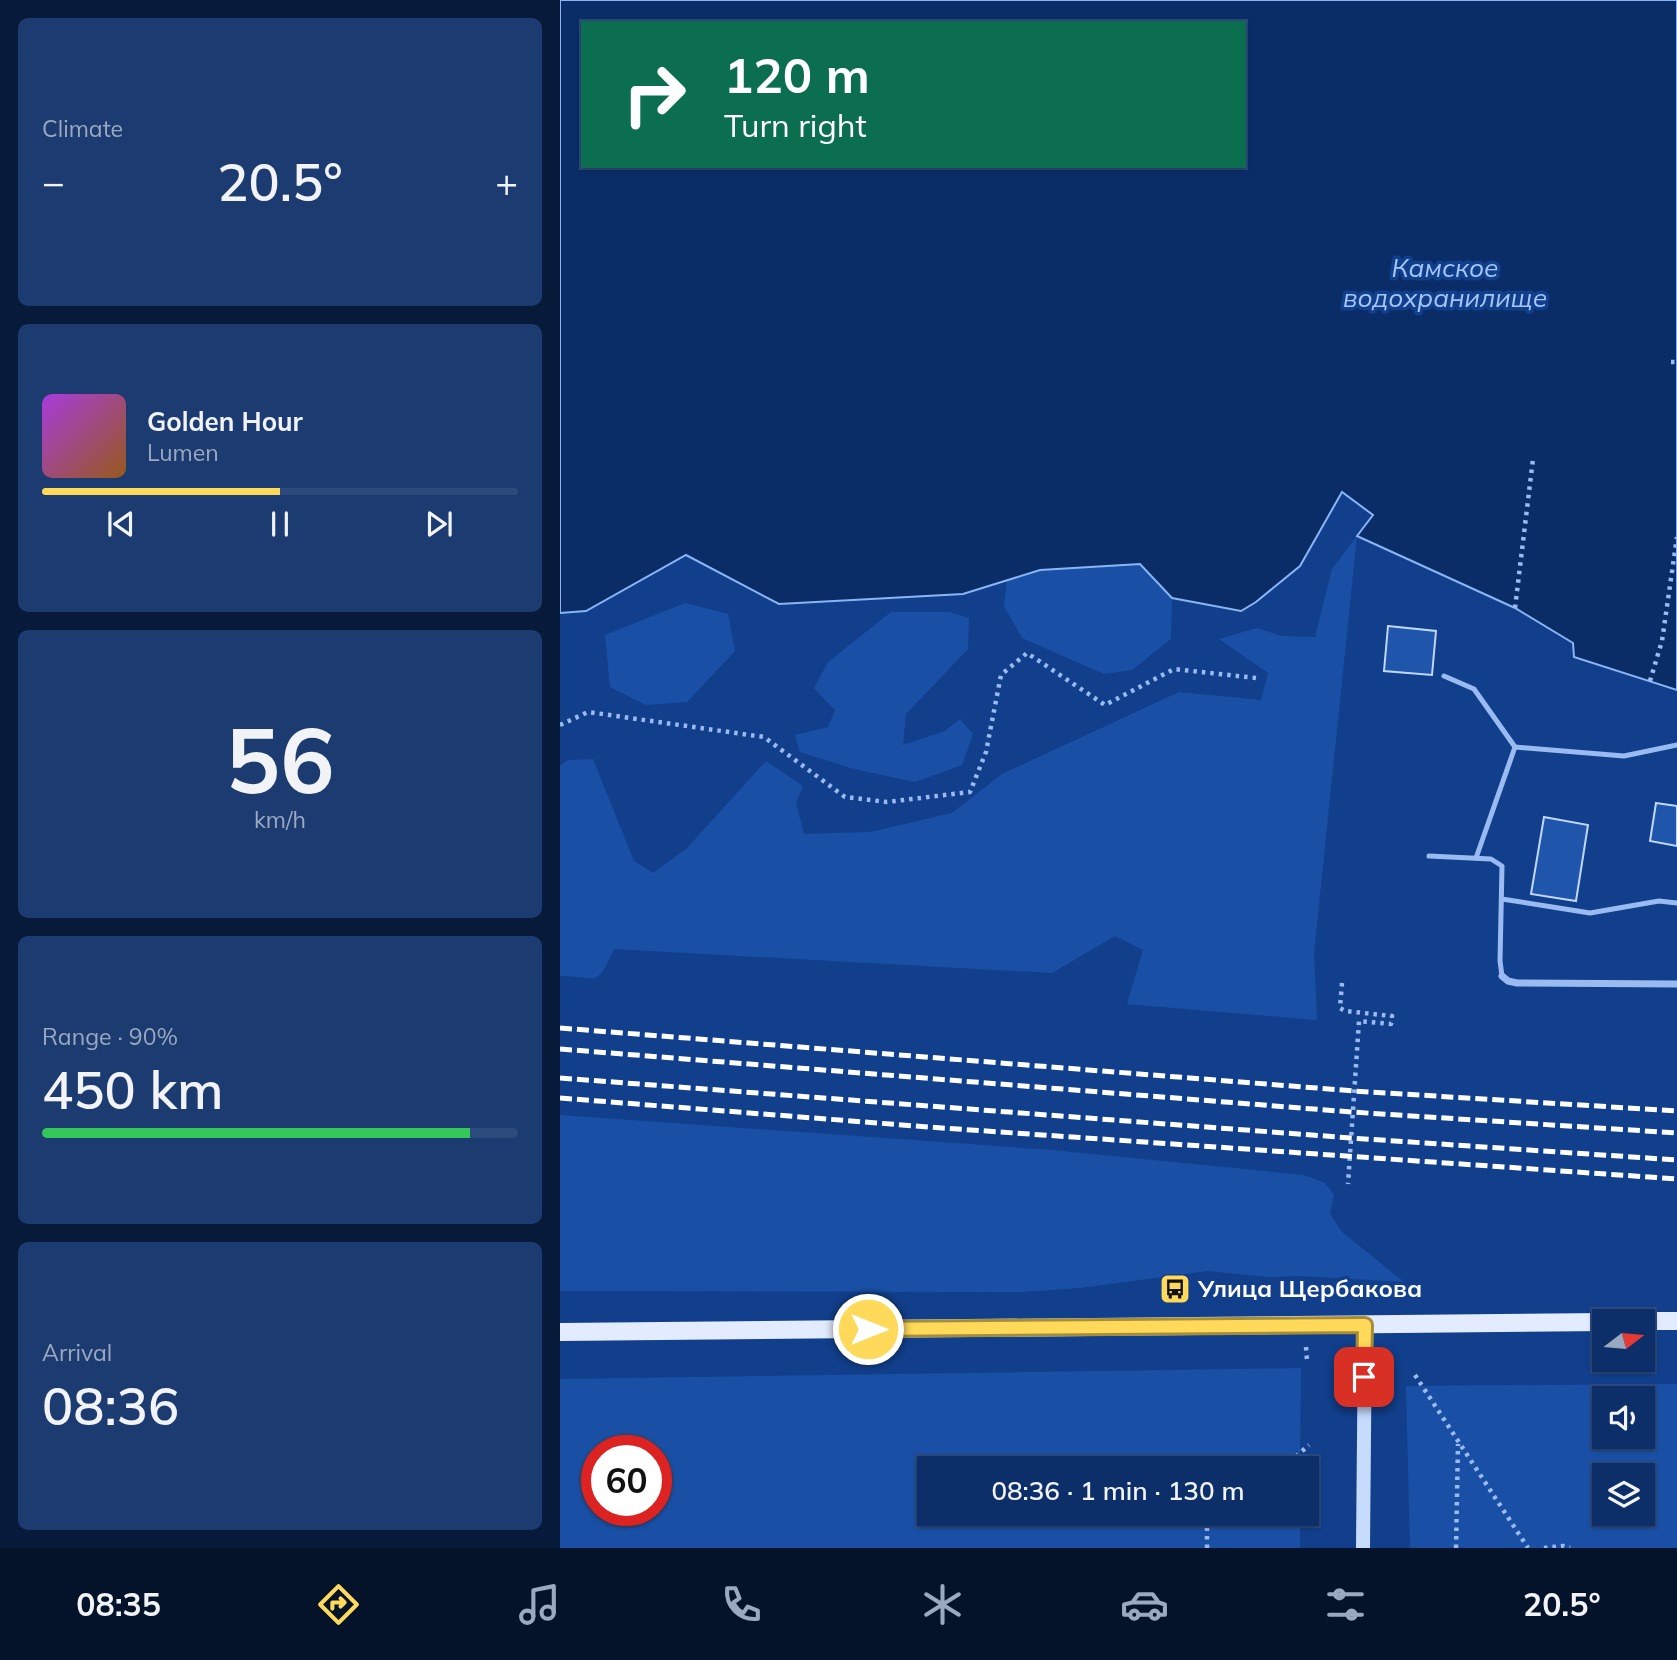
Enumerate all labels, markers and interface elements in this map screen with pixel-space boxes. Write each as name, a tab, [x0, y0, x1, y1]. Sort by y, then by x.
text: 120 m	[724, 44, 870, 105]
icon: right	[609, 49, 700, 140]
text: Turn right	[724, 105, 867, 145]
text: Climate	[42, 114, 123, 143]
text: 20.5°	[217, 149, 343, 214]
text: −	[42, 158, 65, 206]
text: +	[495, 158, 518, 206]
water label: Камское водохранилище	[1343, 251, 1547, 314]
text: Golden Hour	[147, 405, 303, 438]
text: Lumen	[147, 438, 219, 467]
icon: previous	[102, 505, 140, 543]
icon: pause	[261, 505, 299, 543]
icon: next	[420, 505, 458, 543]
text: 56	[225, 702, 335, 816]
text: km/h	[254, 805, 306, 834]
text: Range · 90%	[42, 1022, 178, 1051]
text: 450 km	[42, 1057, 223, 1122]
bus stop icon: Улица Щербакова	[1158, 1272, 1192, 1306]
place label: Улица Щербакова	[1197, 1273, 1422, 1303]
position arrow	[831, 1292, 905, 1366]
north arrow	[1592, 1309, 1656, 1372]
map controls	[1592, 1309, 1655, 1526]
text: Arrival	[42, 1338, 112, 1367]
pin	[1334, 1347, 1394, 1407]
icon: arrive	[1345, 1358, 1383, 1396]
text: 08:36	[42, 1373, 179, 1438]
button: sound	[1592, 1386, 1655, 1449]
speed limit sign: 60	[581, 1435, 672, 1526]
button: layers	[1592, 1463, 1655, 1526]
text: 08:36 · 1 min · 130 m	[991, 1474, 1245, 1507]
icon: directions	[314, 1580, 363, 1629]
icon: music	[515, 1580, 564, 1629]
icon: phone	[717, 1580, 766, 1629]
icon: climate	[918, 1580, 967, 1629]
icon: car	[1120, 1580, 1169, 1629]
icon: filters	[1321, 1580, 1370, 1629]
text: 08:35	[76, 1584, 161, 1624]
text: 20.5°	[1523, 1584, 1601, 1624]

